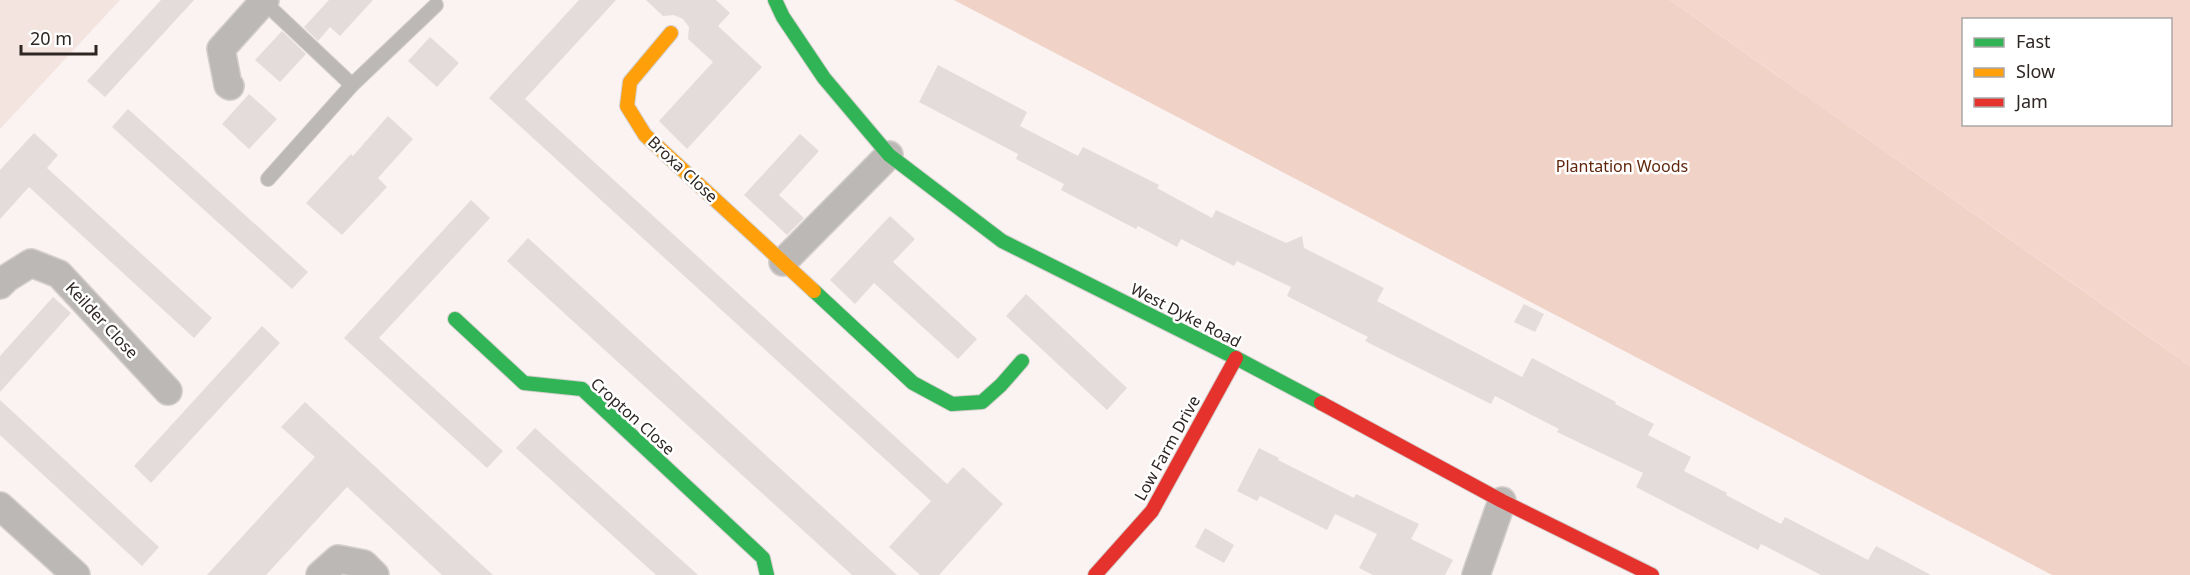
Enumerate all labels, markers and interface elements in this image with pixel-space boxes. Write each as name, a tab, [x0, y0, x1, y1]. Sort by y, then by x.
scale bar	[21, 18, 96, 56]
legend	[1962, 18, 2172, 126]
text: 20 m	[30, 26, 72, 50]
text: Fast	[2016, 29, 2051, 53]
text: Slow	[2016, 59, 2055, 83]
text: Jam	[2014, 89, 2048, 113]
street label: Broxa Close	[643, 131, 723, 207]
park label: Plantation Woods	[1556, 155, 1688, 177]
street label: Keilder Close	[61, 277, 143, 363]
street label: West Dyke Road	[1127, 278, 1245, 352]
street label: Cropton Close	[586, 372, 680, 460]
street label: Low Farm Drive	[1129, 391, 1205, 505]

